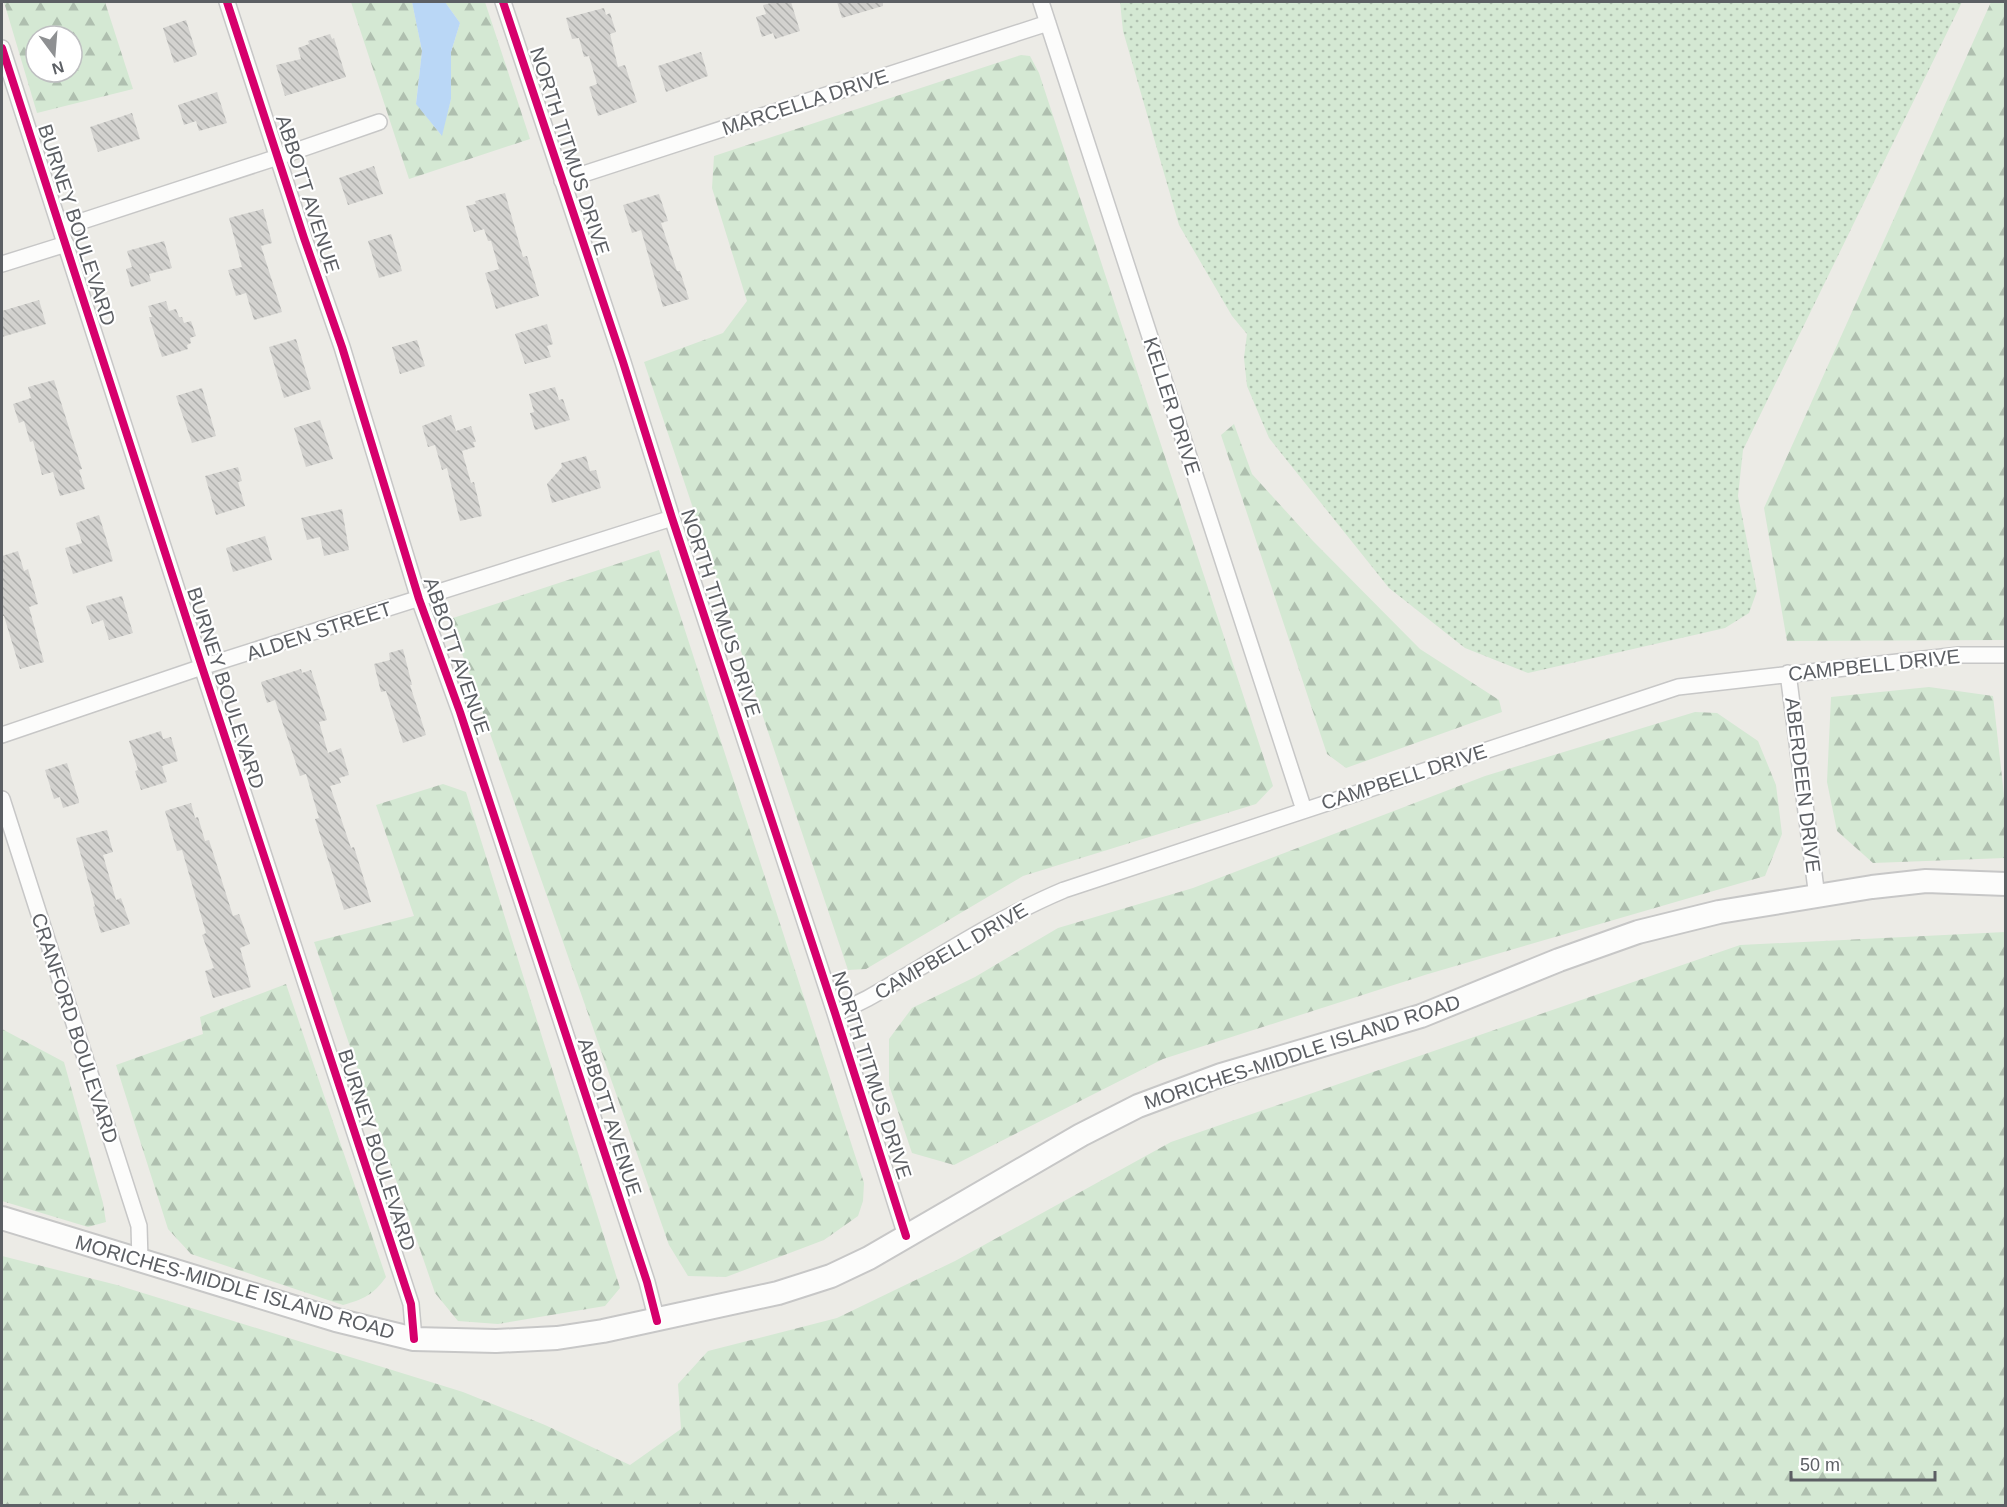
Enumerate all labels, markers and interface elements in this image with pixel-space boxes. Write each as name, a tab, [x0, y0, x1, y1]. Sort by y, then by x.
north arrow	[24, 24, 84, 84]
street label: NORTH TITMUS DRIVE	[526, 44, 614, 258]
text: N	[50, 58, 66, 78]
street label: MARCELLA DRIVE	[719, 65, 891, 139]
street label: ABBOTT AVENUE	[272, 112, 344, 276]
street label: BURNEY BOULEVARD	[34, 122, 120, 328]
street label: KELLER DRIVE	[1139, 334, 1205, 478]
street label: NORTH TITMUS DRIVE	[677, 506, 765, 720]
street label: ABBOTT AVENUE	[420, 574, 494, 738]
street label: BURNEY BOULEVARD	[183, 585, 269, 791]
street label: ALDEN STREET	[244, 597, 394, 665]
street label: CAMPBELL DRIVE	[1787, 645, 1961, 685]
street label: ABERDEEN DRIVE	[1781, 696, 1825, 874]
street label: CAMPBELL DRIVE	[1318, 740, 1490, 814]
street label: CAMPBELL DRIVE	[871, 898, 1031, 1004]
street label: CRANFORD BOULEVARD	[27, 910, 123, 1146]
street label: NORTH TITMUS DRIVE	[828, 968, 916, 1182]
street label: MORICHES-MIDDLE ISLAND ROAD	[1141, 990, 1463, 1114]
street label: ABBOTT AVENUE	[574, 1035, 646, 1199]
street label: BURNEY BOULEVARD	[334, 1047, 420, 1253]
street label: MORICHES-MIDDLE ISLAND ROAD	[73, 1231, 397, 1343]
scale bar	[1791, 1444, 1935, 1482]
text: 50 m	[1800, 1455, 1840, 1475]

